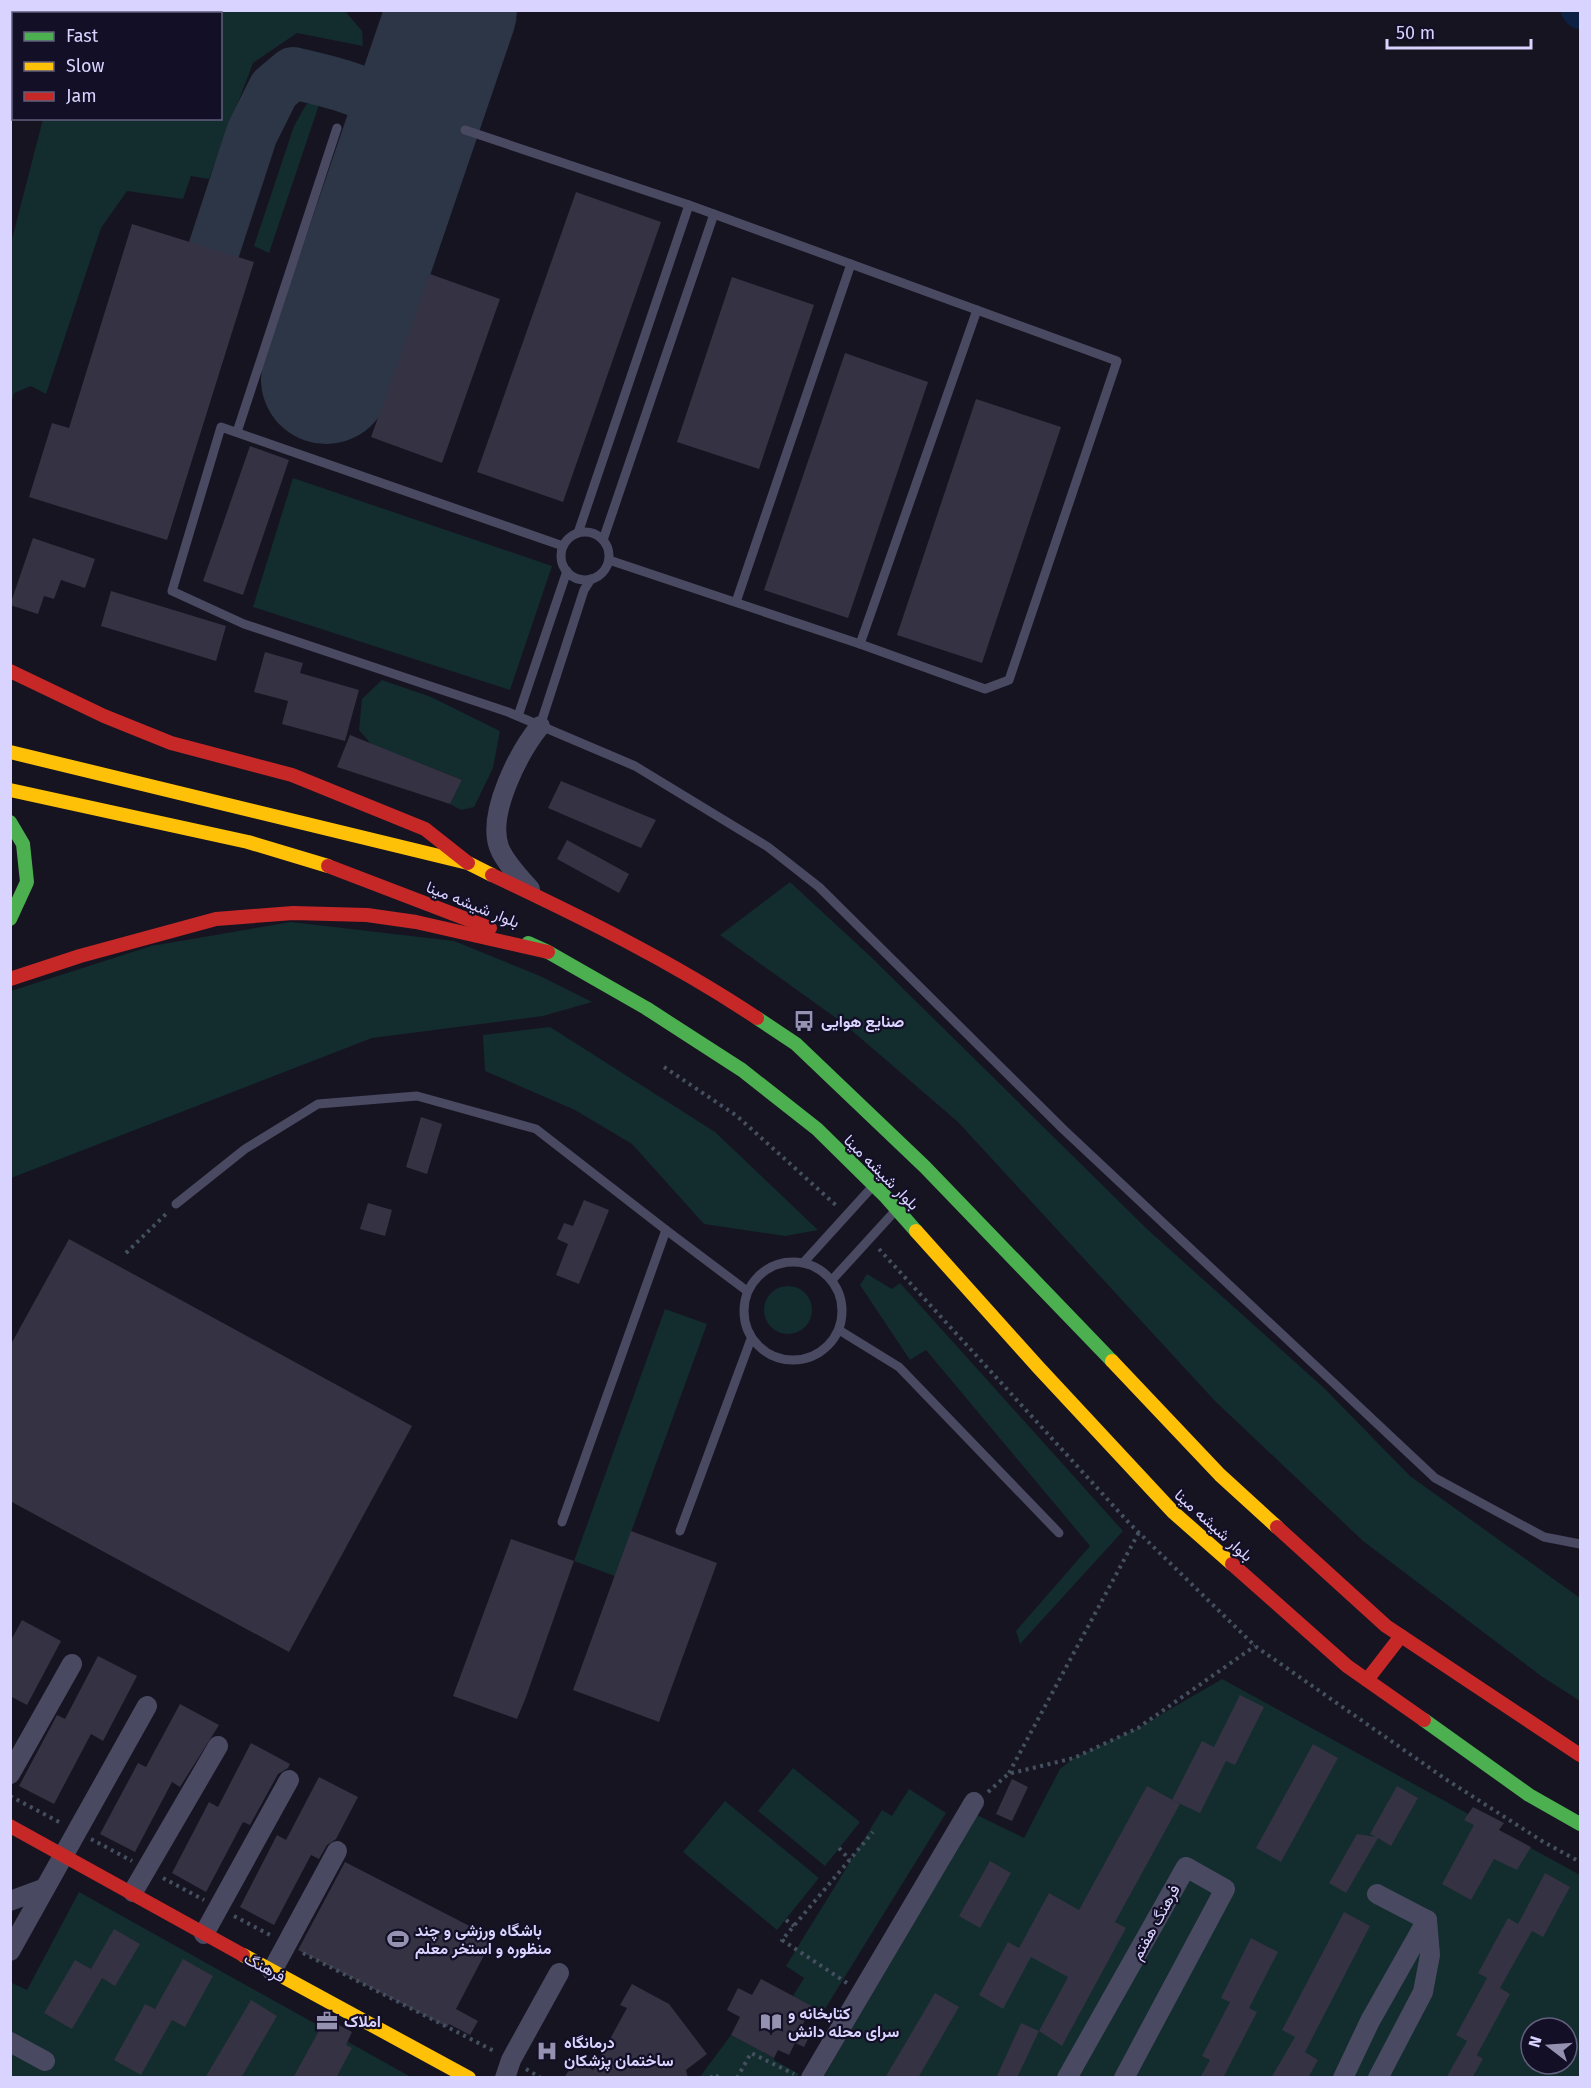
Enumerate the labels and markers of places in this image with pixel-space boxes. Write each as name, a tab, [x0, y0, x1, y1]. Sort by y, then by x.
bus stop icon: صنایع هوایی	[792, 1009, 816, 1033]
place label: صنایع هوایی	[821, 1012, 904, 1033]
place label: باشگاه ورزشی و چند منظوره و استخر معلم	[415, 1921, 552, 1959]
sports icon: باشگاه ورزشی و چند منظوره و استخر معلم	[386, 1927, 410, 1951]
place label: کتابخانه و سرای محله دانش	[788, 2004, 899, 2042]
office icon: املاک	[315, 2009, 339, 2033]
library icon: کتابخانه و سرای محله دانش	[759, 2010, 783, 2034]
place label: املاک	[344, 2012, 381, 2031]
place label: درمانگاه ساختمان پزشکان	[564, 2033, 674, 2072]
hospital icon: درمانگاه ساختمان پزشکان	[535, 2039, 559, 2063]

